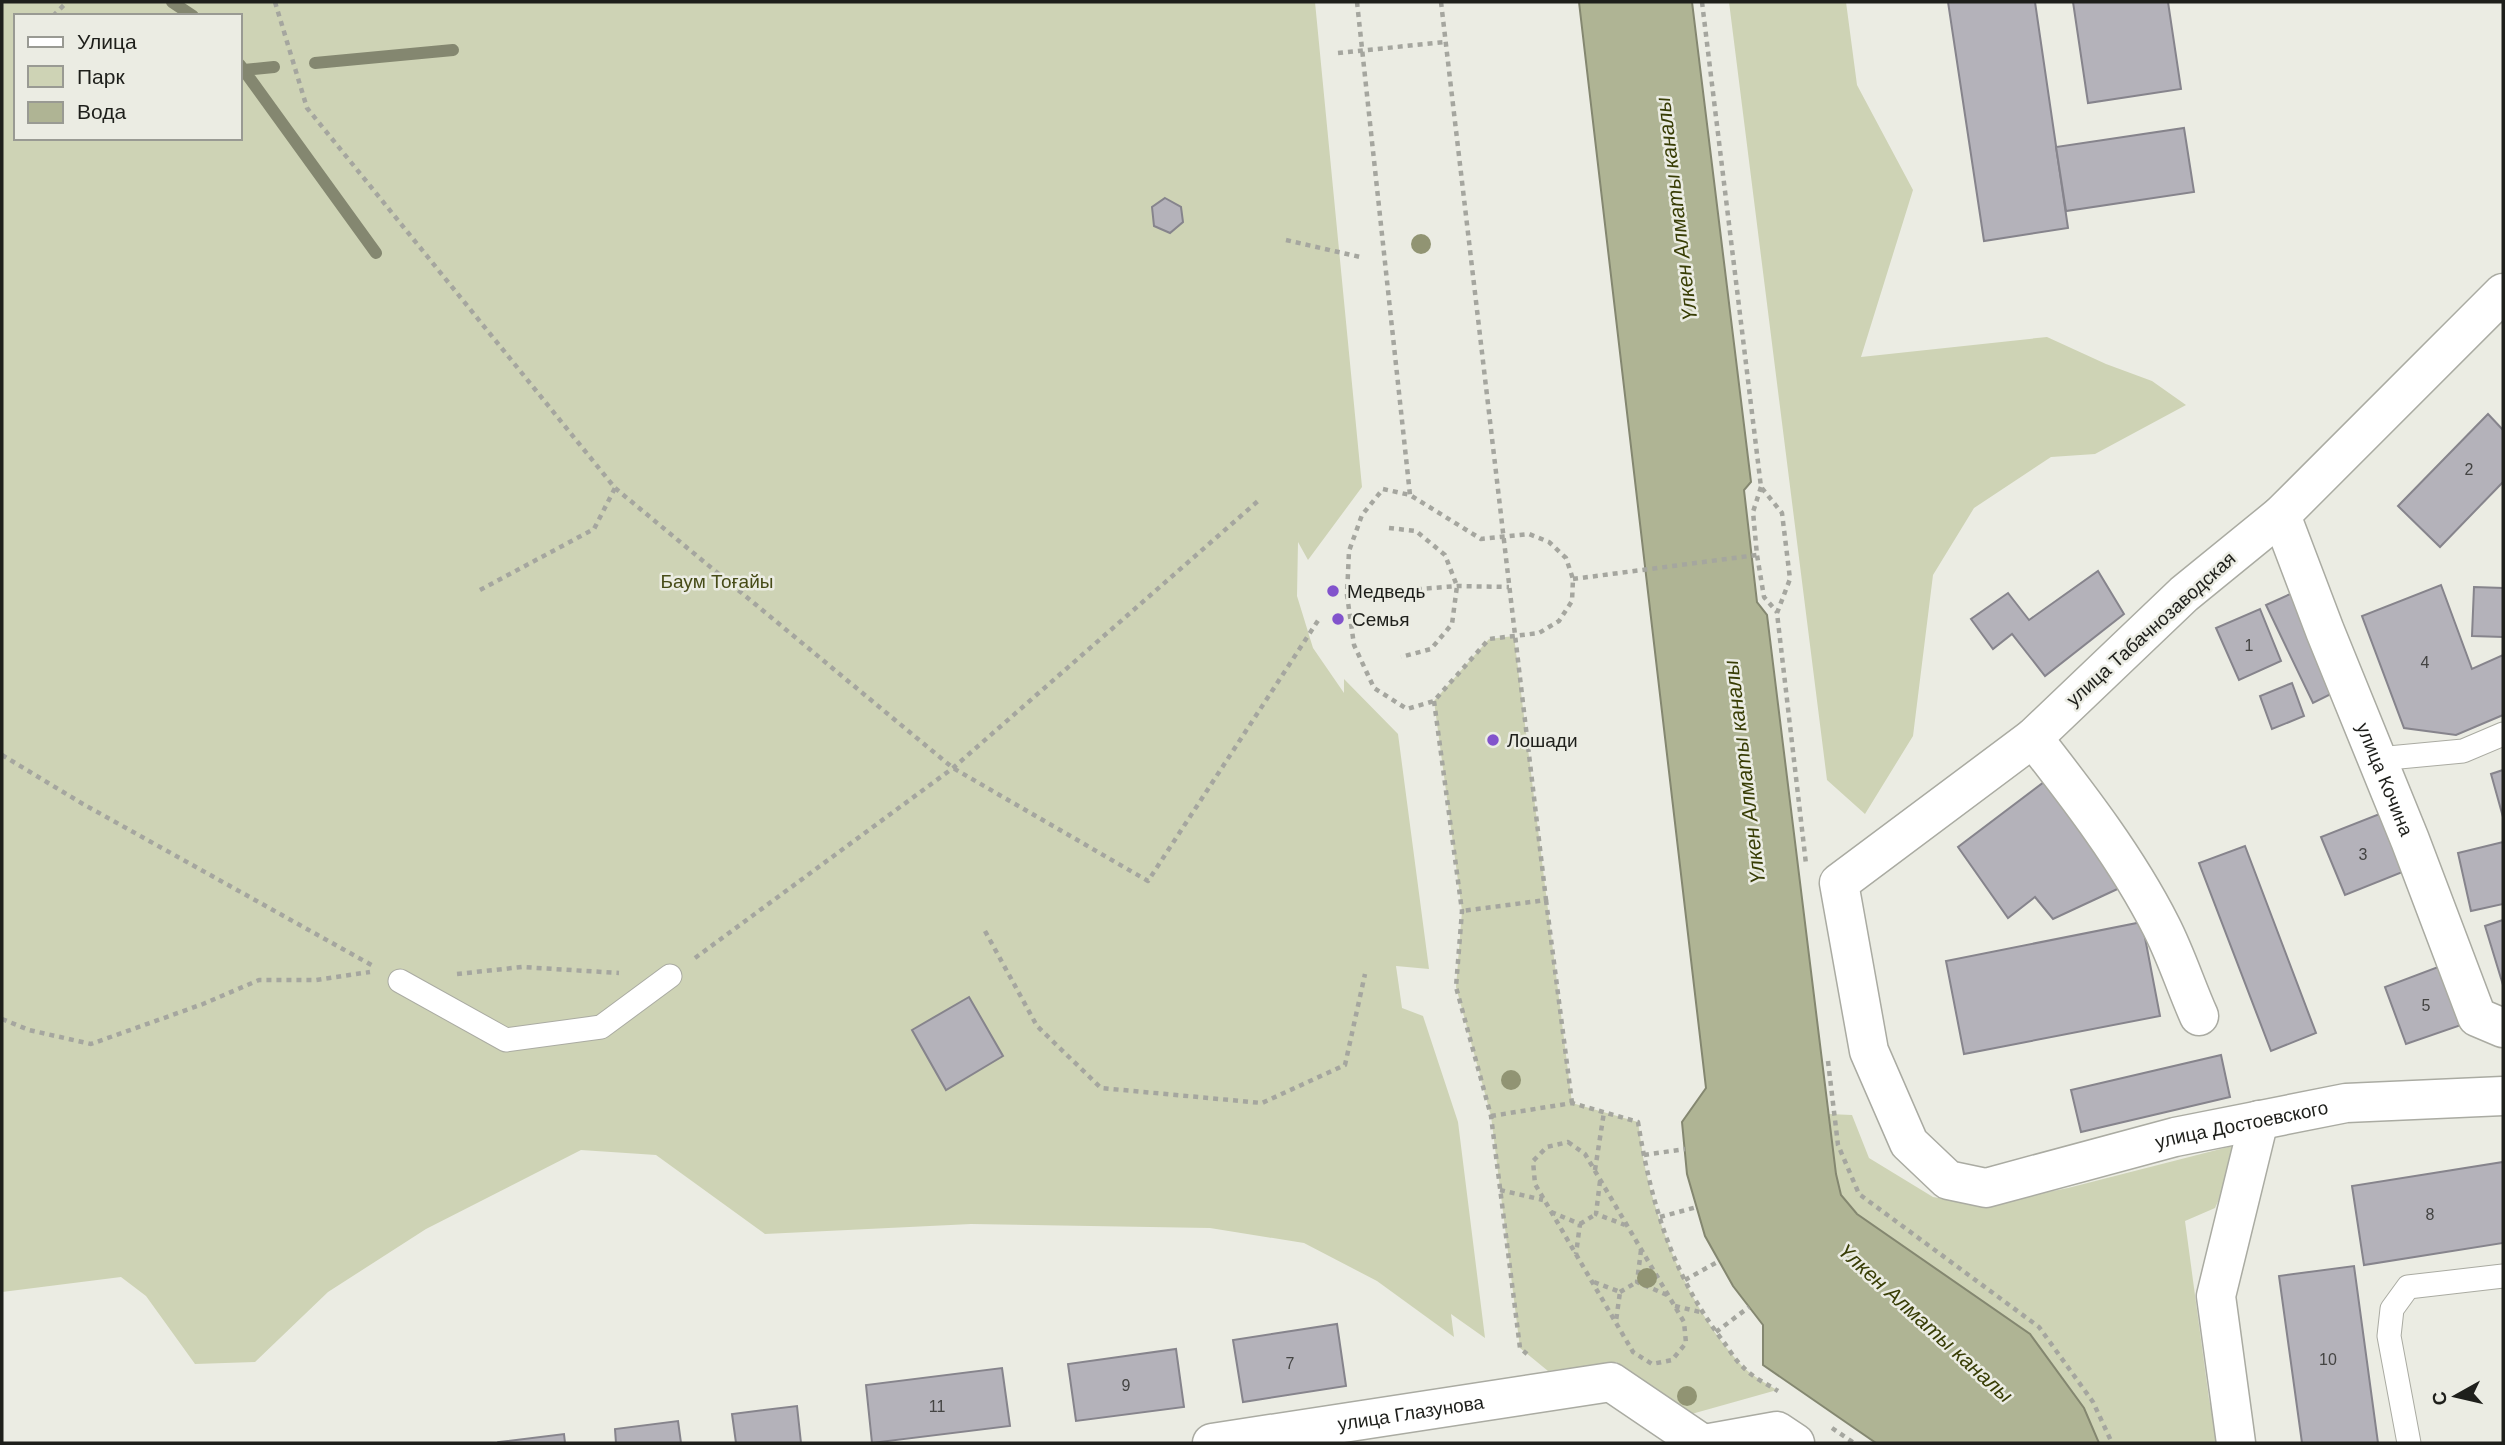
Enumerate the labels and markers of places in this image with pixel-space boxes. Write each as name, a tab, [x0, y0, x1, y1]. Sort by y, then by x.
place label: Медведь	[1347, 581, 1425, 602]
marker: Медведь	[1325, 583, 1341, 599]
place label: Семья	[1352, 609, 1410, 630]
marker: Семья	[1330, 611, 1346, 627]
place label: Лошади	[1507, 730, 1578, 751]
marker: Лошади	[1485, 732, 1501, 748]

